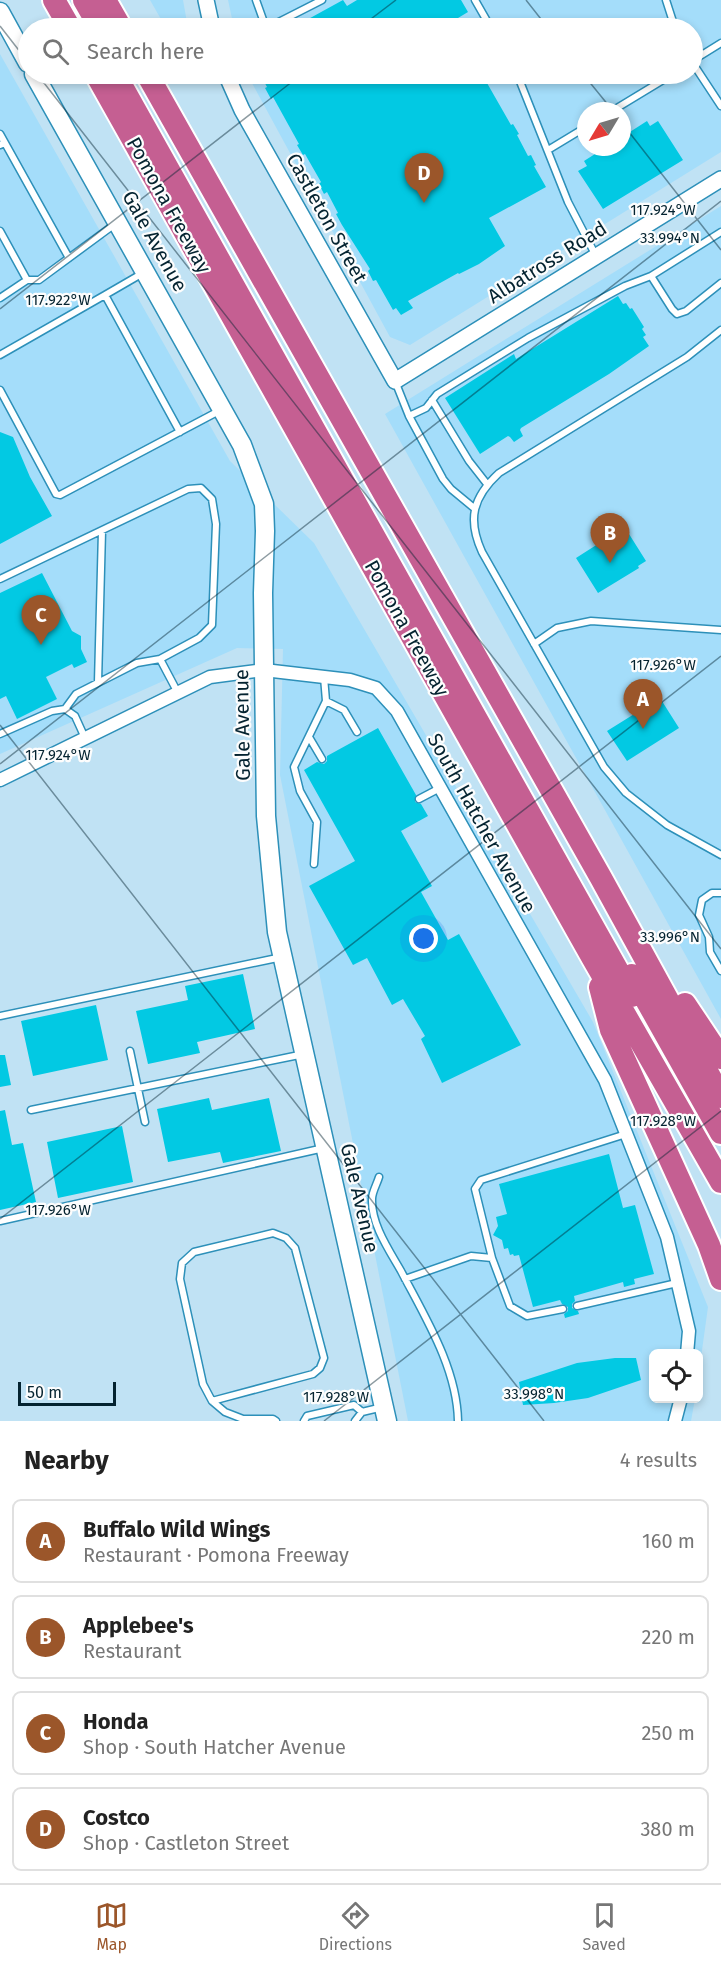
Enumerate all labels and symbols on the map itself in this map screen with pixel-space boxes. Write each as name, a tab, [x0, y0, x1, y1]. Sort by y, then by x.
north arrow	[577, 102, 631, 156]
street label: Pomona Freeway	[122, 133, 216, 277]
street label: Castleton Street	[281, 149, 373, 288]
pin: D	[404, 154, 444, 203]
street label: Gale Avenue	[117, 186, 193, 296]
text: 117.924°W	[630, 201, 696, 219]
street label: Albatross Road	[483, 216, 611, 308]
text: 33.994°N	[640, 229, 700, 247]
text: 117.922°W	[25, 291, 91, 309]
pin: B	[590, 514, 630, 563]
street label: Pomona Freeway	[360, 556, 454, 700]
pin: C	[22, 596, 60, 645]
text: 117.926°W	[630, 656, 696, 674]
street label: Gale Avenue	[229, 669, 255, 781]
pin: A	[624, 680, 662, 729]
street label: South Hatcher Avenue	[423, 729, 541, 917]
text: 117.924°W	[25, 746, 91, 764]
your location	[409, 924, 438, 953]
text: 33.996°N	[640, 928, 700, 946]
text: 117.928°W	[630, 1112, 697, 1130]
street label: Gale Avenue	[336, 1141, 384, 1255]
text: 117.926°W	[25, 1201, 91, 1219]
scale bar	[18, 1379, 116, 1406]
text: 33.998°N	[504, 1385, 564, 1403]
text: 117.928°W	[303, 1388, 370, 1406]

